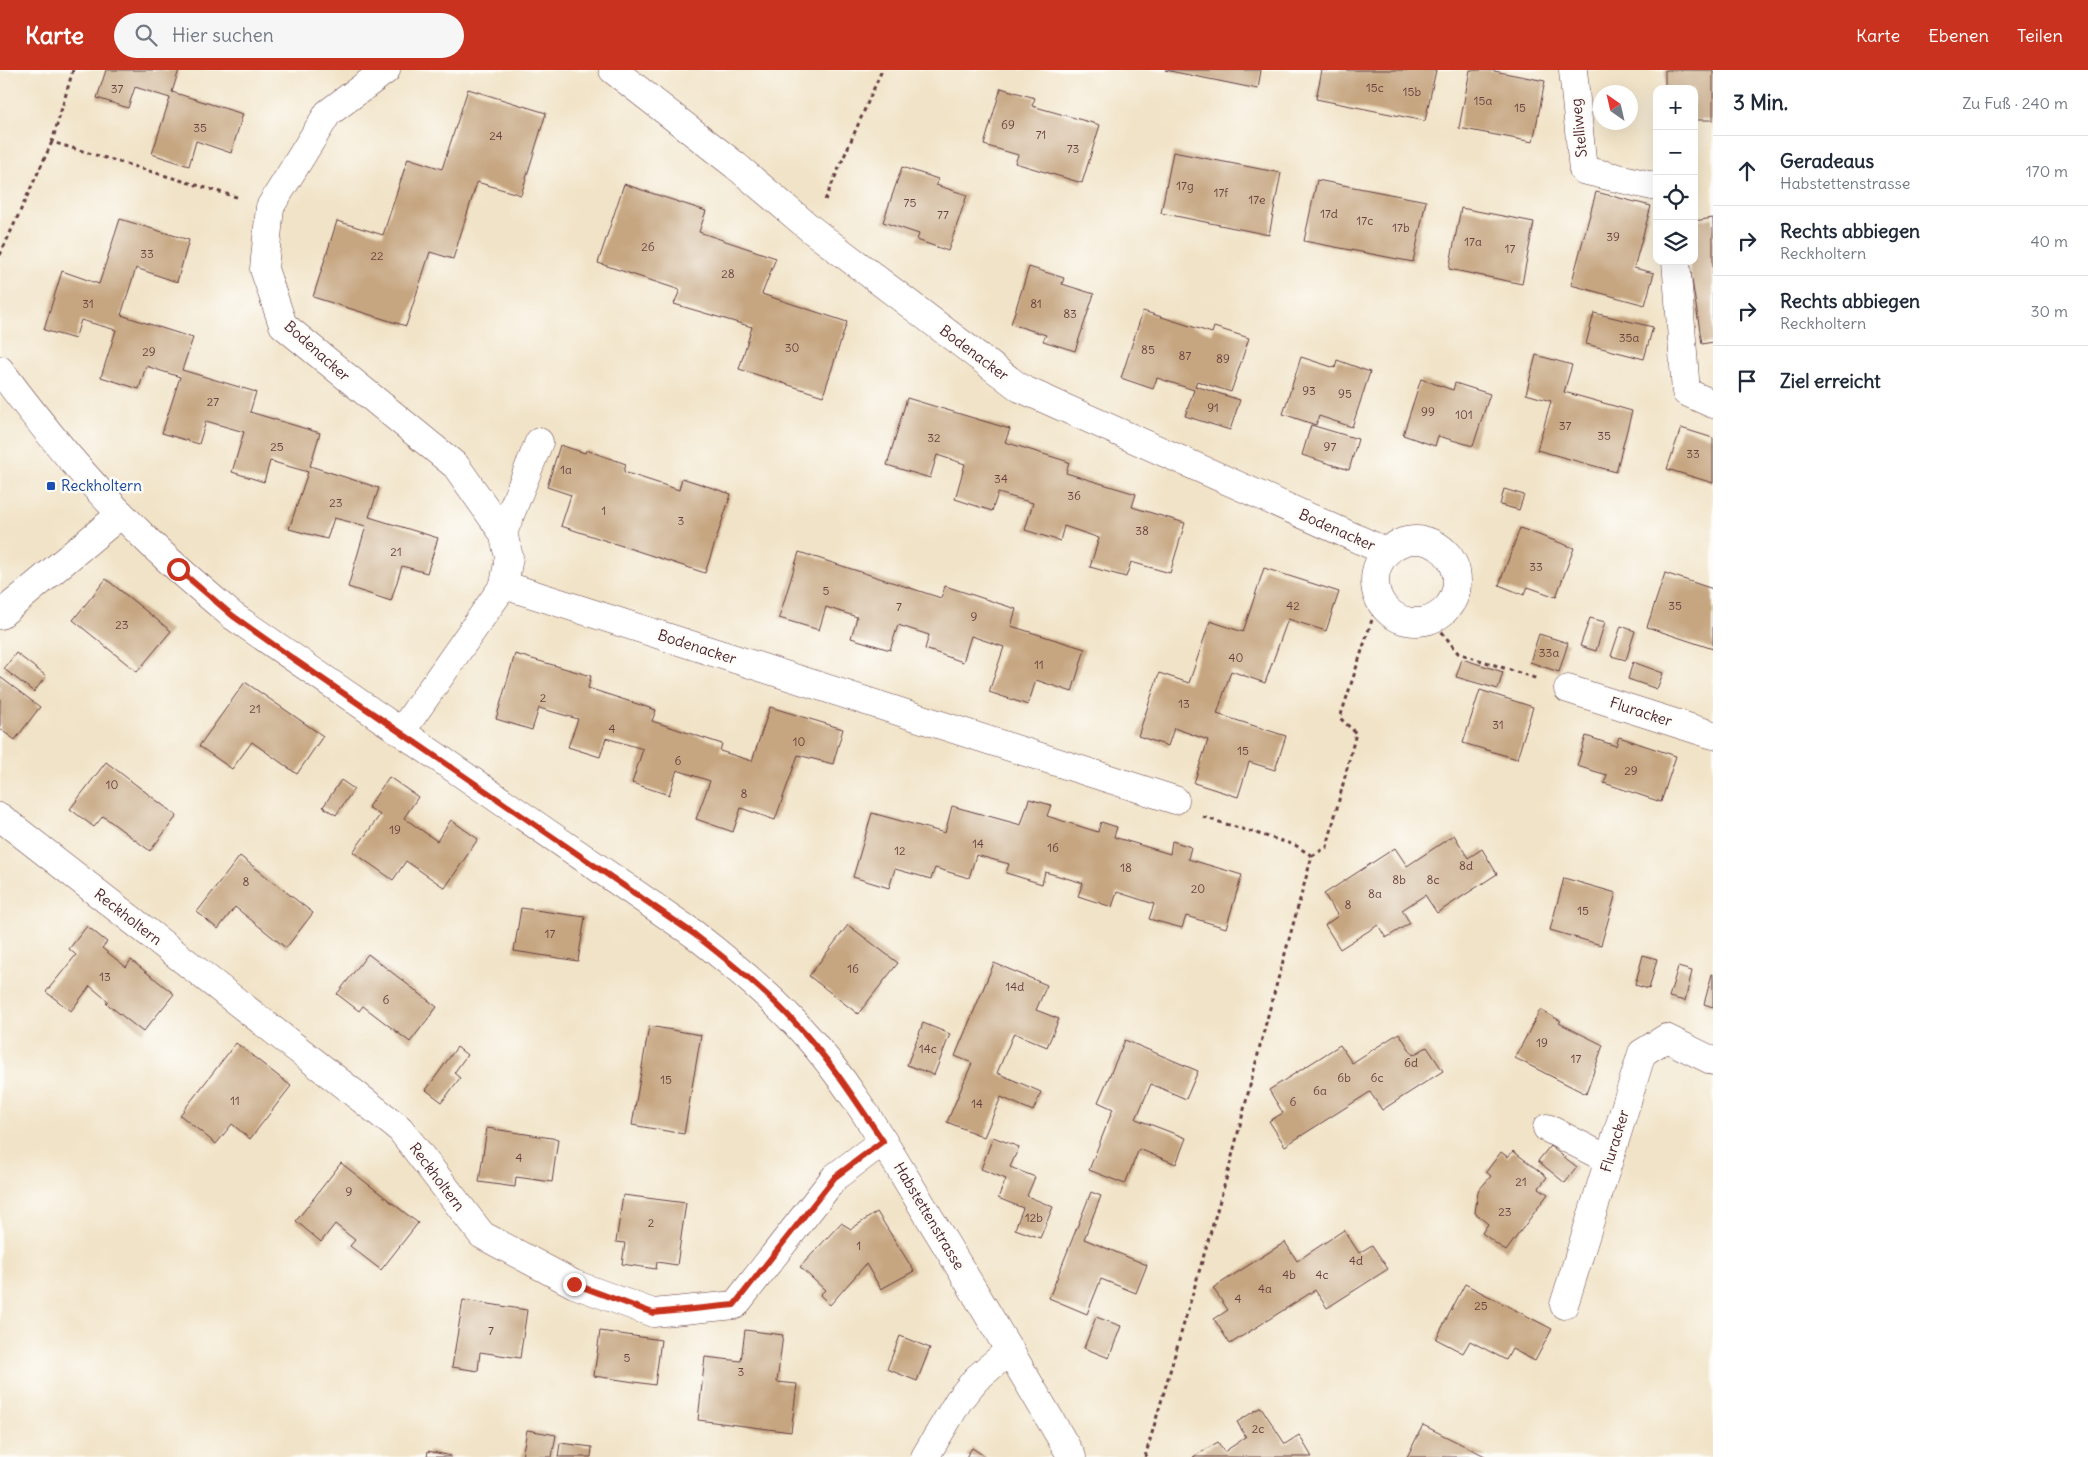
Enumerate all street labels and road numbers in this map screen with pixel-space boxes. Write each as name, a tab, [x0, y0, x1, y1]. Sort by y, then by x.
street label: Stelliweg	[1566, 98, 1591, 159]
street label: Bodenacker	[281, 316, 354, 385]
street label: Bodenacker	[936, 320, 1013, 385]
street label: Bodenacker	[1296, 504, 1378, 555]
street label: Bodenacker	[655, 625, 739, 668]
street label: Fluracker	[1608, 693, 1675, 731]
street label: Reckholtern	[91, 884, 166, 949]
street label: Fluracker	[1596, 1107, 1633, 1174]
street label: Reckholtern	[405, 1139, 469, 1215]
street label: Habstettenstrasse	[890, 1158, 969, 1273]

